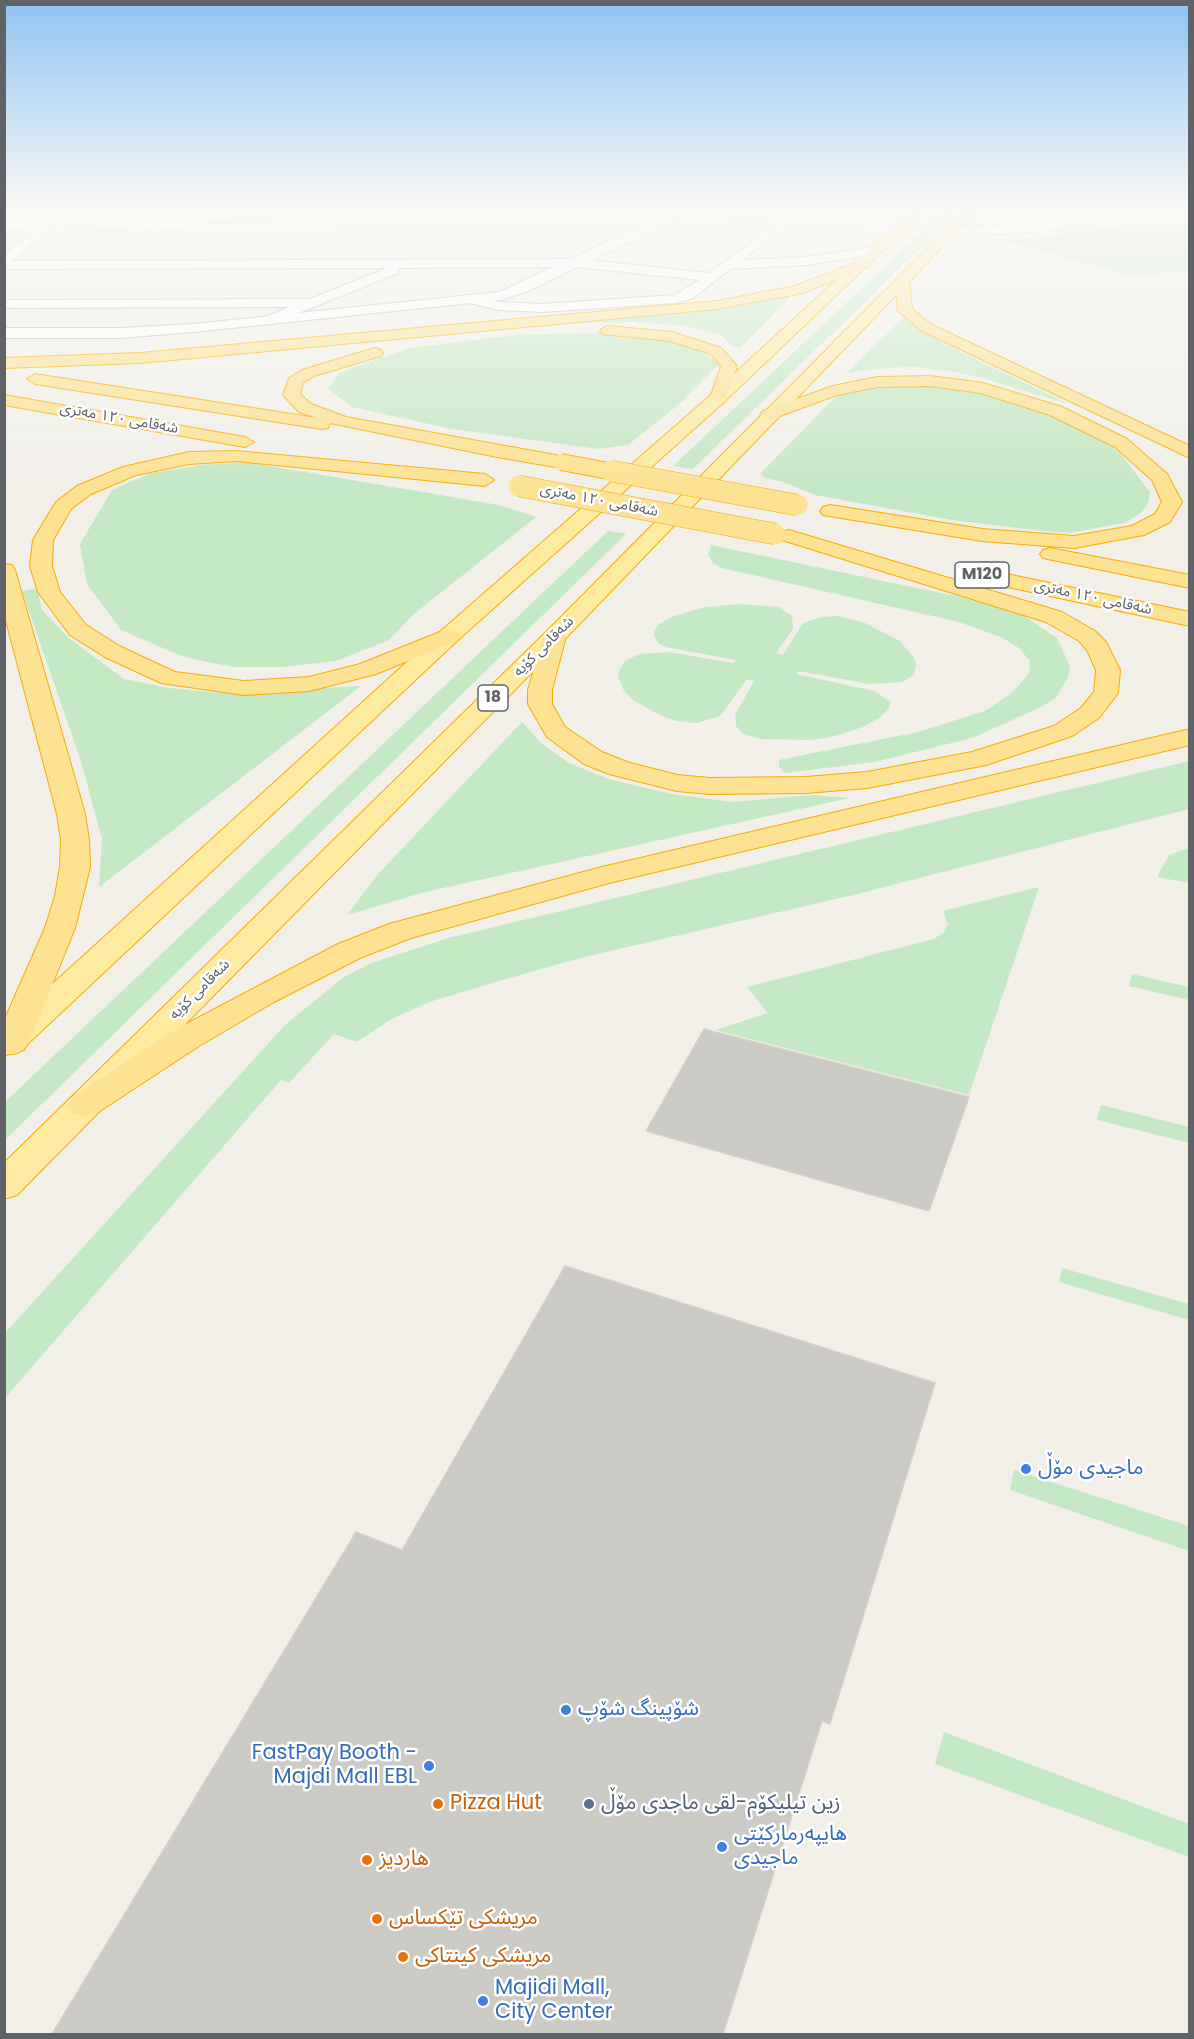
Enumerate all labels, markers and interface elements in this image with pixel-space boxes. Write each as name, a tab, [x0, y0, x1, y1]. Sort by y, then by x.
street label: شەقامی ١٢٠ مەتری	[58, 400, 180, 438]
street label: شەقامی ١٢٠ مەتری	[538, 481, 660, 521]
road number: M120	[955, 562, 1009, 588]
street label: شەقامی ١٢٠ مەتری	[1033, 577, 1153, 619]
street label: شەقامی کۆیە	[510, 613, 578, 681]
road number: 18	[478, 685, 508, 711]
street label: شەقامی کۆیە	[166, 956, 234, 1024]
place label: ماجیدی مۆڵ	[1038, 1456, 1144, 1482]
marker: ماجیدی مۆڵ	[1019, 1462, 1033, 1476]
place label: شۆپینگ شۆپ	[578, 1697, 699, 1723]
marker: شۆپینگ شۆپ	[559, 1703, 573, 1717]
place label: FastPay Booth - Majdi Mall EBL	[252, 1741, 417, 1791]
marker: FastPay Booth - Majdi Mall EBL	[422, 1759, 436, 1773]
place label: Pizza Hut	[450, 1791, 542, 1817]
place label: زین تیلیکۆم-لقی ماجدی مۆڵ	[601, 1791, 841, 1817]
marker: Pizza Hut	[431, 1797, 445, 1811]
marker: زین تیلیکۆم-لقی ماجدی مۆڵ	[582, 1797, 596, 1811]
place label: هایپەرمارکێتی ماجیدی	[734, 1822, 847, 1872]
marker: هایپەرمارکێتی ماجیدی	[715, 1840, 729, 1854]
place label: هاردیز	[379, 1847, 429, 1873]
marker: هاردیز	[360, 1853, 374, 1867]
place label: مریشکی تێکساس	[389, 1906, 538, 1932]
marker: مریشکی تێکساس	[370, 1912, 384, 1926]
place label: مریشکی کینتاکی	[415, 1944, 551, 1970]
marker: مریشکی کینتاکی	[396, 1950, 410, 1964]
place label: Majidi Mall, City Center	[495, 1976, 613, 2026]
marker: Majidi Mall, City Center	[476, 1994, 490, 2008]

